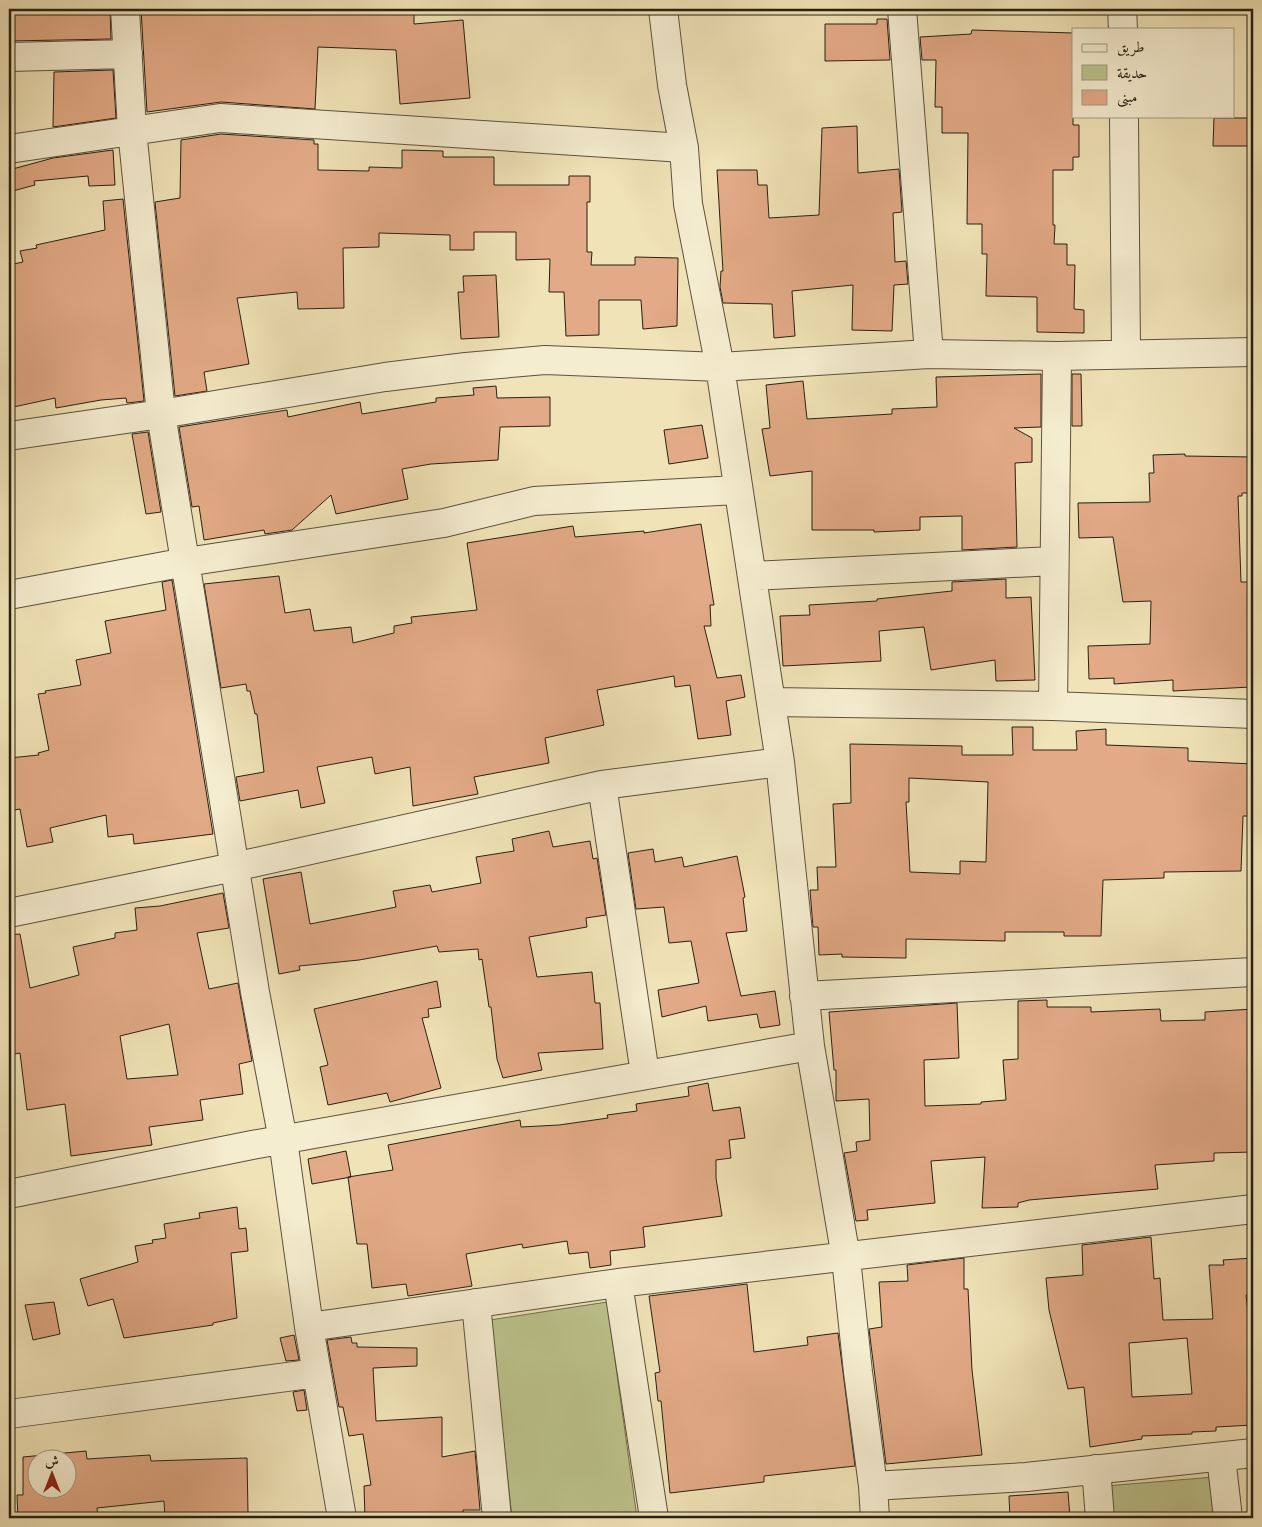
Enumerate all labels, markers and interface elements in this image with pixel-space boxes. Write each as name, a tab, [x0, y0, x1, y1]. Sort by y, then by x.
legend	[1072, 28, 1234, 118]
text: طريق	[1117, 38, 1144, 57]
text: حديقة	[1117, 64, 1147, 83]
text: مبنى	[1117, 88, 1137, 108]
north arrow	[28, 1450, 78, 1500]
text: ش	[45, 1453, 59, 1470]

